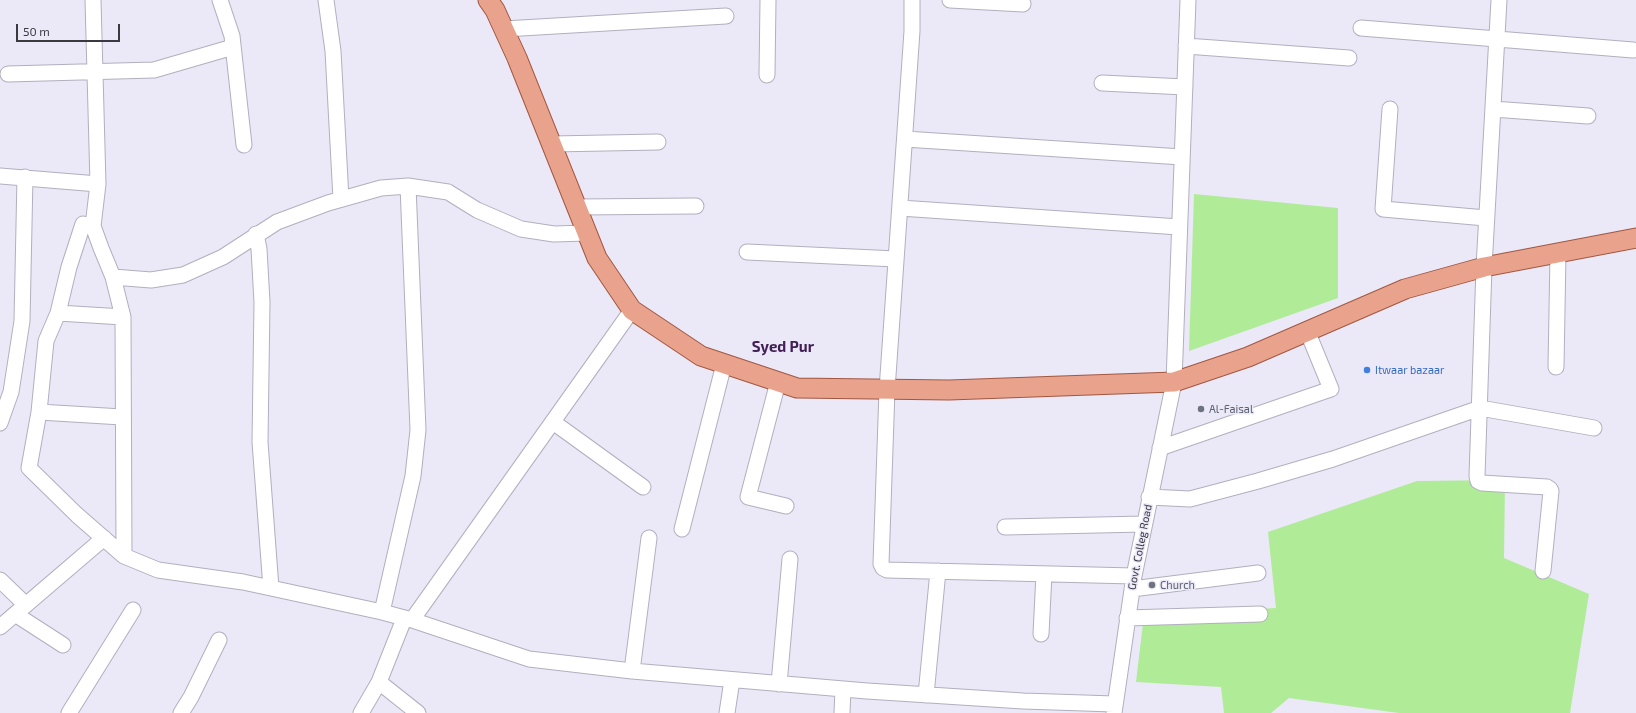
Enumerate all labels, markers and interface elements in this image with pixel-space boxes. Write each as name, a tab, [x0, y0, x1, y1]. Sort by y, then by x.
scale bar	[18, 16, 122, 42]
text: 50 m	[23, 24, 50, 38]
district label: Syed Pur	[752, 338, 814, 356]
place label: Itwaar bazaar	[1375, 363, 1444, 377]
marker: Itwaar bazaar	[1362, 365, 1372, 375]
place label: Al-Faisal	[1209, 402, 1253, 416]
marker: Al-Faisal	[1196, 404, 1206, 414]
street label: Govt. Colleg Road	[1125, 503, 1155, 591]
place label: Church	[1160, 578, 1195, 592]
marker: Church	[1147, 580, 1157, 590]

